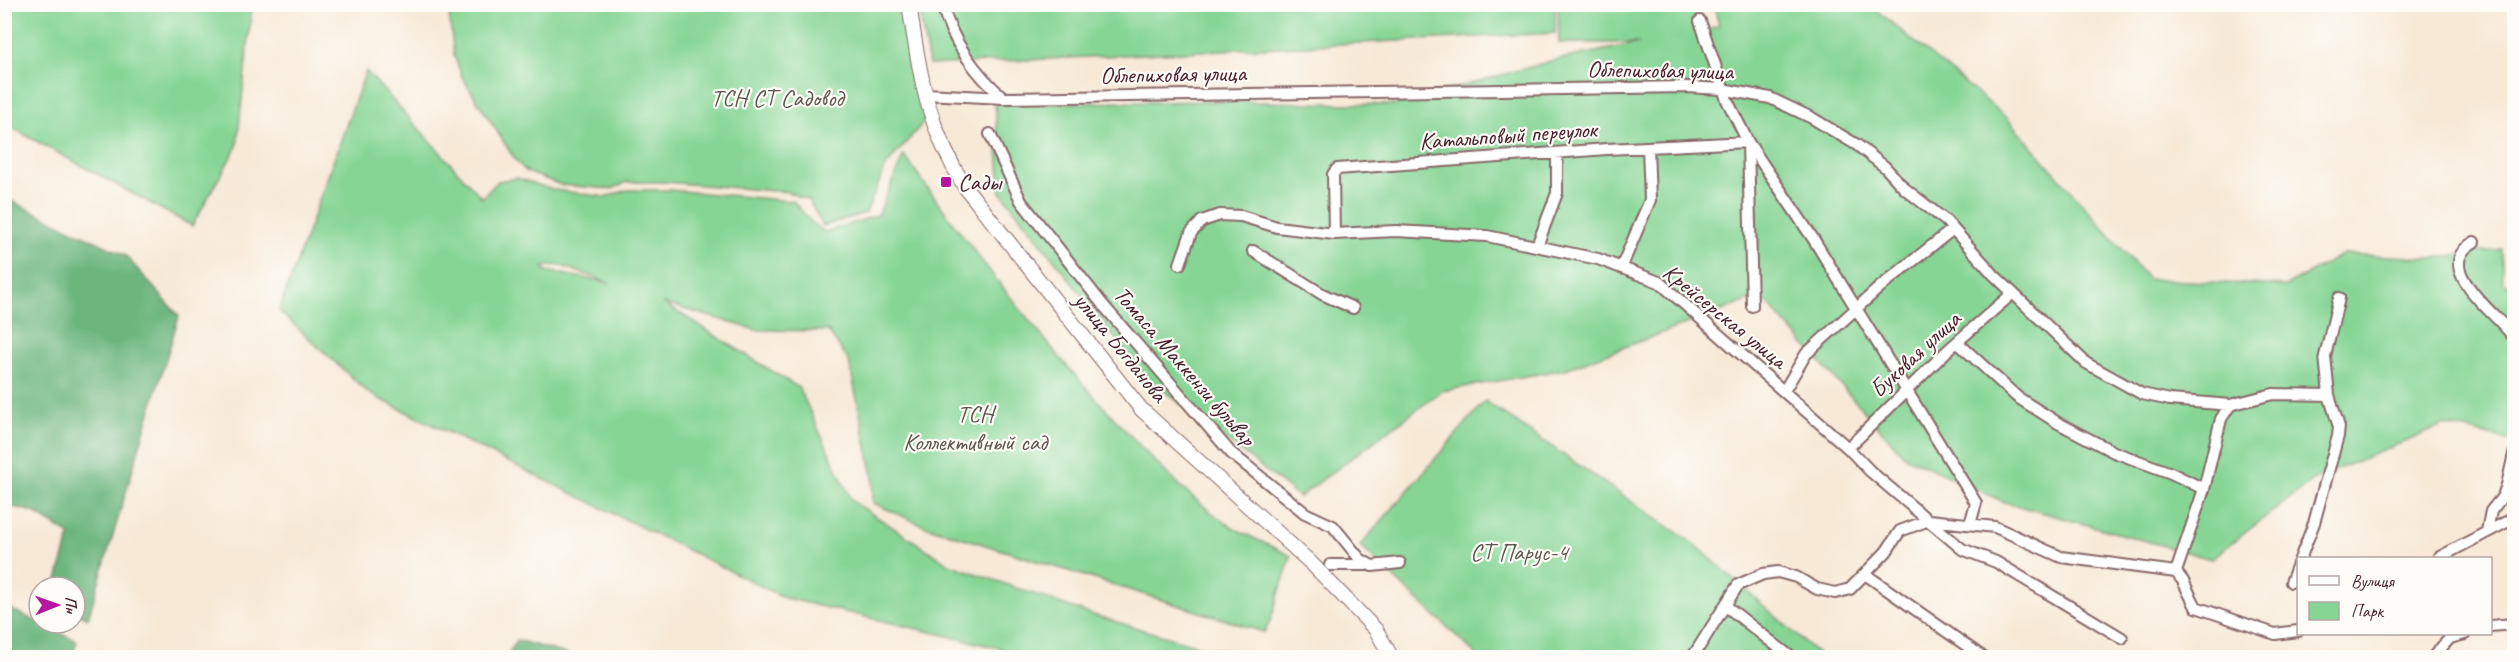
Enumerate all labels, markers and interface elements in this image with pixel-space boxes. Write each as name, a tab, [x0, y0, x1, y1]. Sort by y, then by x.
street label: Облепиховая улица	[1587, 54, 1735, 86]
street label: Облепиховая улица	[1100, 58, 1248, 90]
park label: ТСН СТ Садовод	[711, 83, 846, 113]
street label: Катальповый переулок	[1418, 114, 1600, 156]
place label: Сады	[958, 167, 1004, 197]
marker: Сады	[939, 175, 953, 189]
street label: Крейсерская улица	[1657, 257, 1795, 377]
street label: Томаса Маккензи бульвар	[1107, 280, 1264, 454]
street label: улица Богданова	[1066, 284, 1175, 409]
street label: Буковая улица	[1863, 303, 1968, 404]
park label: ТСН Коллективный сад	[903, 399, 1049, 457]
park label: СТ Парус-4	[1470, 537, 1570, 567]
legend	[2297, 557, 2492, 635]
text: Вулиця	[2351, 570, 2395, 592]
north arrow	[27, 575, 87, 635]
text: Пн	[61, 596, 81, 614]
text: Парк	[2351, 600, 2385, 622]

